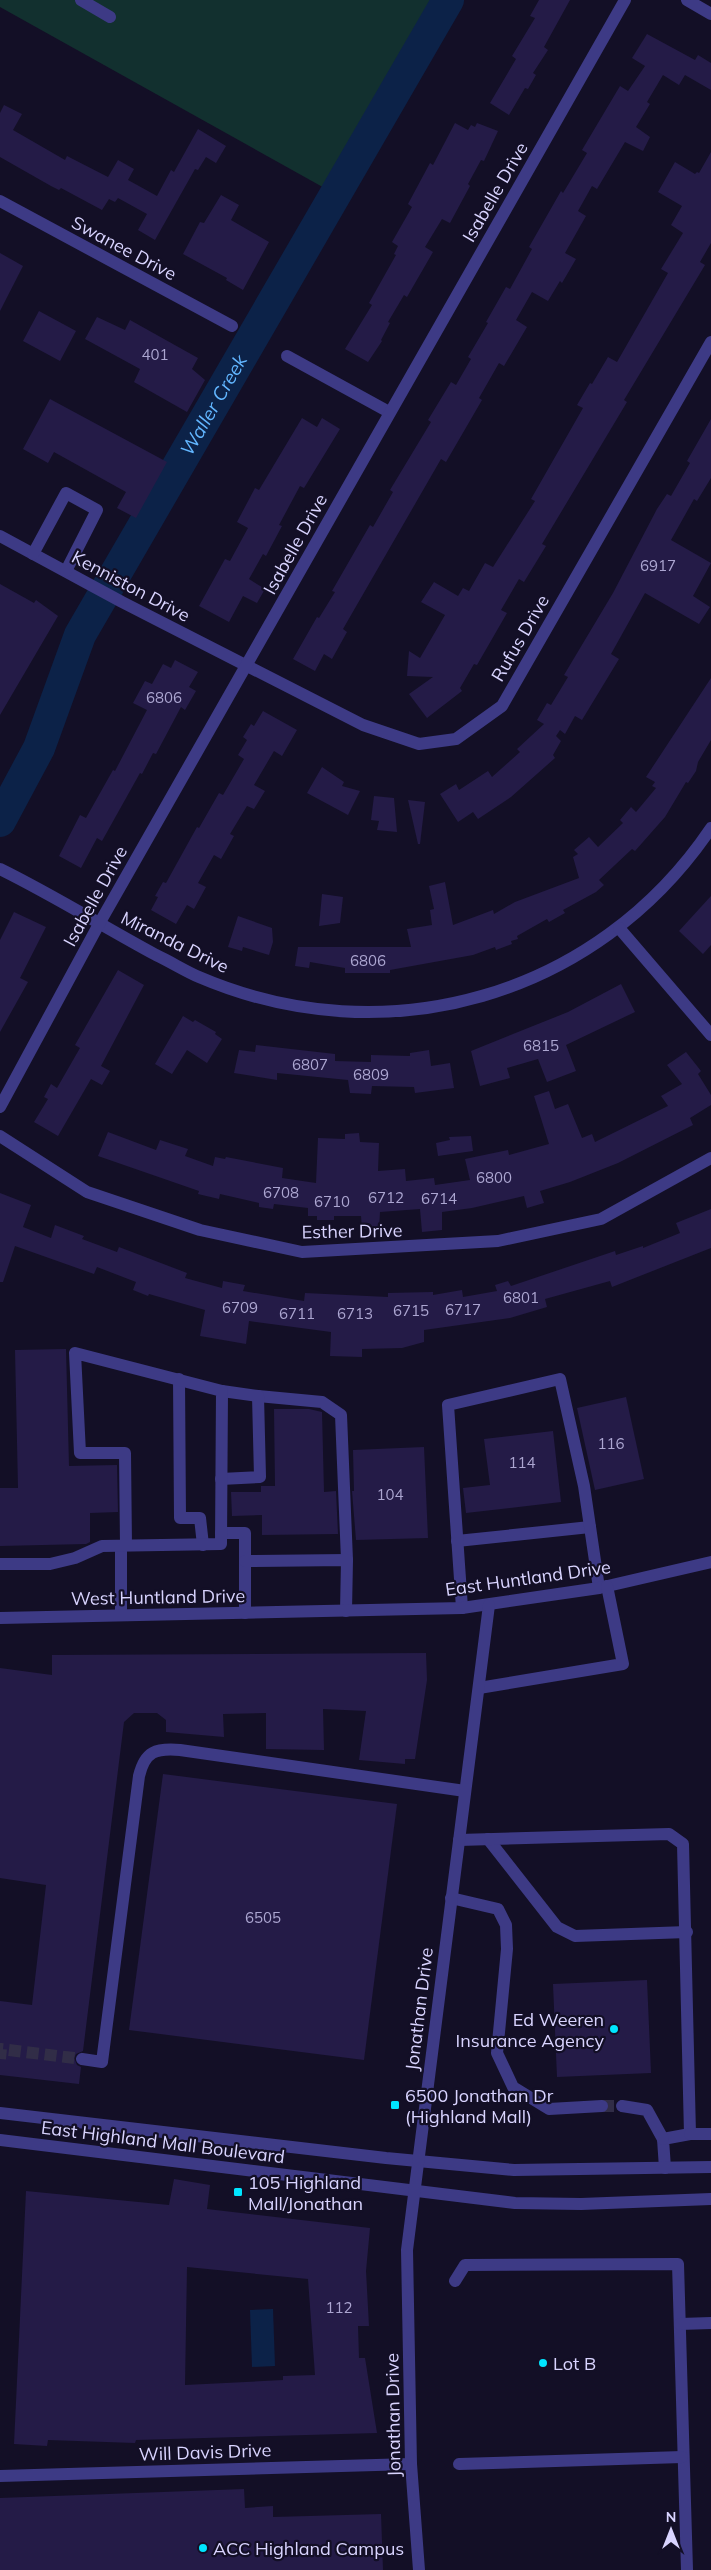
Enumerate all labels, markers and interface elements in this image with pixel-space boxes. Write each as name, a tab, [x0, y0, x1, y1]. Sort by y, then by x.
street label: Isabelle Drive	[457, 138, 533, 246]
street label: Swanee Drive	[68, 211, 180, 285]
house number: 401	[141, 345, 169, 364]
water label: Waller Creek	[175, 349, 253, 460]
street label: Isabelle Drive	[258, 490, 332, 598]
street label: Kenniston Drive	[68, 545, 194, 627]
house number: 6917	[640, 556, 676, 575]
street label: Rufus Drive	[486, 590, 554, 686]
house number: 6806	[146, 688, 182, 707]
street label: Isabelle Drive	[58, 842, 132, 950]
street label: Miranda Drive	[117, 906, 233, 978]
house number: 6806	[350, 951, 386, 970]
house number: 6815	[523, 1036, 559, 1055]
house number: 6807	[292, 1055, 328, 1074]
house number: 6809	[353, 1065, 389, 1084]
house number: 6800	[476, 1168, 512, 1187]
house number: 6708	[263, 1183, 299, 1202]
house number: 6712	[368, 1188, 404, 1207]
house number: 6714	[421, 1189, 457, 1208]
house number: 6710	[314, 1192, 350, 1211]
street label: Esther Drive	[301, 1219, 403, 1243]
house number: 6801	[503, 1288, 539, 1307]
house number: 6709	[222, 1298, 258, 1317]
house number: 6717	[445, 1300, 481, 1319]
house number: 6715	[393, 1301, 429, 1320]
house number: 6711	[279, 1304, 315, 1323]
house number: 6713	[337, 1304, 373, 1323]
house number: 116	[597, 1434, 625, 1453]
house number: 114	[508, 1453, 536, 1472]
house number: 104	[376, 1485, 404, 1504]
street label: East Huntland Drive	[444, 1555, 612, 1601]
street label: West Huntland Drive	[71, 1584, 245, 1610]
house number: 6505	[245, 1908, 281, 1927]
street label: Jonathan Drive	[400, 1946, 438, 2072]
place label: Ed Weeren Insurance Agency	[456, 2008, 604, 2052]
marker: Ed Weeren Insurance Agency	[608, 2023, 620, 2035]
place label: 6500 Jonathan Dr (Highland Mall)	[405, 2084, 554, 2128]
marker: 6500 Jonathan Dr (Highland Mall)	[389, 2099, 401, 2111]
street label: East Highland Mall Boulevard	[40, 2116, 286, 2168]
place label: 105 Highland Mall/Jonathan	[248, 2171, 363, 2215]
marker: 105 Highland Mall/Jonathan	[232, 2186, 244, 2198]
house number: 112	[325, 2298, 353, 2317]
place label: Lot B	[553, 2352, 596, 2375]
street label: Jonathan Drive	[380, 2353, 406, 2477]
marker: Lot B	[537, 2357, 549, 2369]
street label: Will Davis Drive	[138, 2438, 272, 2466]
north arrow	[646, 2505, 696, 2555]
text: N	[666, 2508, 676, 2526]
place label: ACC Highland Campus	[213, 2537, 404, 2560]
marker: ACC Highland Campus	[197, 2542, 209, 2554]

